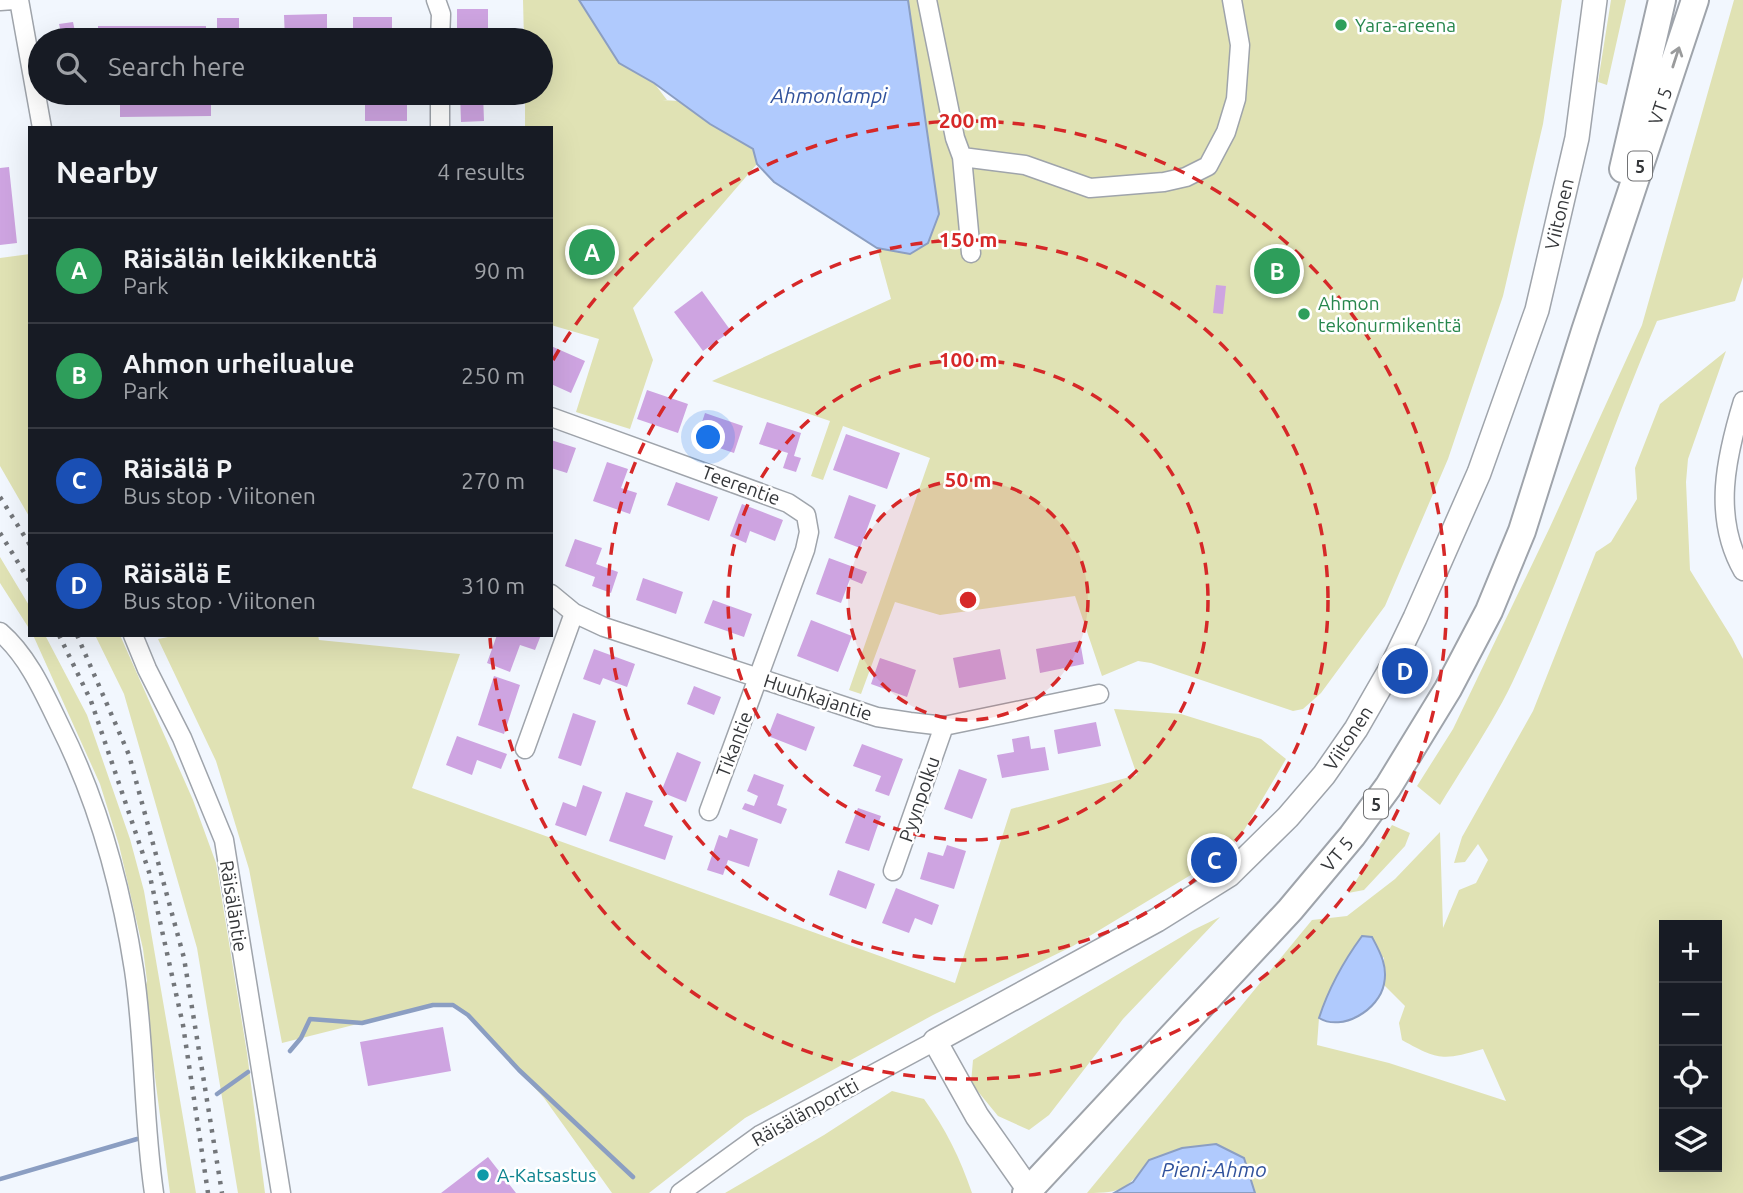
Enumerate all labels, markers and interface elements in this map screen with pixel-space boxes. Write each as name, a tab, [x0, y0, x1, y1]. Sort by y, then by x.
place label: Yara-areena	[1355, 14, 1456, 36]
marker: Yara-areena	[1333, 17, 1349, 33]
search box	[28, 28, 553, 105]
one-way arrow	[1671, 47, 1683, 69]
icon: search	[52, 48, 90, 86]
text: Search here	[108, 52, 245, 81]
water label: Ahmonlampi	[770, 83, 888, 107]
street label: VT 5	[1644, 84, 1676, 128]
text: 200 m	[939, 108, 997, 132]
road number: 5	[1628, 152, 1652, 181]
text: Nearby	[56, 155, 158, 189]
text: 4 results	[437, 159, 525, 184]
street label: Viitonen	[1540, 176, 1578, 252]
pin: A	[569, 226, 615, 278]
text: 150 m	[939, 227, 997, 251]
text: Räisälän leikkikenttä	[123, 244, 378, 273]
pin: B	[1254, 245, 1300, 297]
text: A	[71, 258, 87, 283]
text: 90 m	[474, 258, 525, 283]
text: Park	[123, 273, 169, 298]
place label: Ahmon tekonurmikenttä	[1318, 292, 1461, 336]
marker: Ahmon tekonurmikenttä	[1296, 306, 1312, 322]
text: 100 m	[939, 347, 997, 371]
text: Ahmon urheilualue	[123, 349, 355, 378]
text: B	[71, 363, 87, 388]
text: 250 m	[461, 363, 525, 388]
text: Park	[123, 378, 169, 403]
your location	[691, 420, 725, 454]
text: Räisälä P	[123, 454, 232, 483]
street label: Teerentie	[699, 461, 783, 509]
text: 50 m	[945, 467, 991, 491]
text: C	[72, 468, 86, 493]
text: 270 m	[461, 468, 525, 493]
text: Bus stop · Viitonen	[123, 483, 316, 508]
text: Räisälä E	[123, 559, 231, 588]
text: D	[71, 573, 87, 598]
text: 310 m	[461, 573, 525, 598]
text: Bus stop · Viitonen	[123, 588, 316, 613]
centre of rings	[956, 588, 980, 612]
pin: D	[1382, 645, 1428, 697]
street label: Huuhkajantie	[761, 669, 875, 725]
street label: Viitonen	[1319, 702, 1377, 774]
street label: Tikantie	[711, 708, 757, 780]
street label: Pyynpolku	[894, 753, 944, 845]
road number: 5	[1364, 790, 1388, 818]
street label: VT 5	[1316, 832, 1358, 876]
pin: C	[1191, 834, 1237, 886]
street label: Räisäläntie	[216, 859, 252, 953]
map controls	[1659, 920, 1722, 1172]
button: +	[1659, 920, 1722, 983]
button: −	[1659, 983, 1722, 1046]
button: locate	[1659, 1046, 1722, 1109]
street label: Räisälänportti	[748, 1074, 862, 1150]
button: layers	[1659, 1109, 1722, 1172]
water label: Pieni-Ahmo	[1161, 1157, 1267, 1181]
place label: A-Katsastus	[497, 1164, 596, 1186]
marker: A-Katsastus	[475, 1167, 491, 1183]

